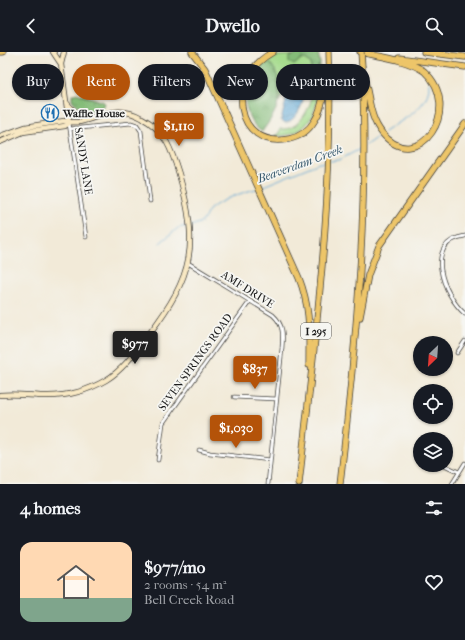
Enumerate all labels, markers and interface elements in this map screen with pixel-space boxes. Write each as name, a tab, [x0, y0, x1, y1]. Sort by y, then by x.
icon: back	[20, 15, 42, 37]
icon: search	[423, 15, 445, 37]
text: Dwello	[205, 16, 260, 37]
chip: Buy	[12, 64, 64, 100]
chip: Rent	[72, 64, 130, 100]
chip: Filters	[138, 64, 205, 100]
chip: New	[213, 64, 268, 100]
chip: Apartment	[276, 64, 370, 100]
restaurant icon: Waffle House	[40, 103, 60, 123]
place label: Waffle House	[62, 107, 126, 120]
pin: $1,110	[146, 113, 212, 147]
text: $1,110	[164, 118, 194, 133]
street label: SANDY LANE	[72, 126, 95, 196]
water label: Beaverdam Creek	[255, 142, 345, 186]
street label: AMF DRIVE	[218, 268, 277, 311]
street label: SEVEN SPRINGS ROAD	[156, 311, 235, 414]
road number: I 295	[301, 323, 331, 339]
pin: $977	[111, 331, 159, 365]
text: $977	[122, 336, 148, 351]
north arrow	[413, 336, 453, 376]
map controls	[413, 336, 453, 472]
pin: $837	[231, 356, 279, 390]
text: $837	[242, 361, 268, 376]
button: locate	[413, 384, 453, 424]
pin: $1,030	[203, 415, 269, 449]
text: $1,030	[219, 420, 253, 435]
button: layers	[413, 432, 453, 472]
icon: filters	[423, 497, 445, 519]
text: 4 homes	[20, 498, 80, 518]
text: $977/mo	[144, 557, 205, 577]
icon: home	[52, 558, 100, 606]
icon: heart	[423, 571, 445, 593]
text: 2 rooms · 54 m²	[144, 577, 226, 592]
text: Bell Creek Road	[144, 592, 234, 607]

